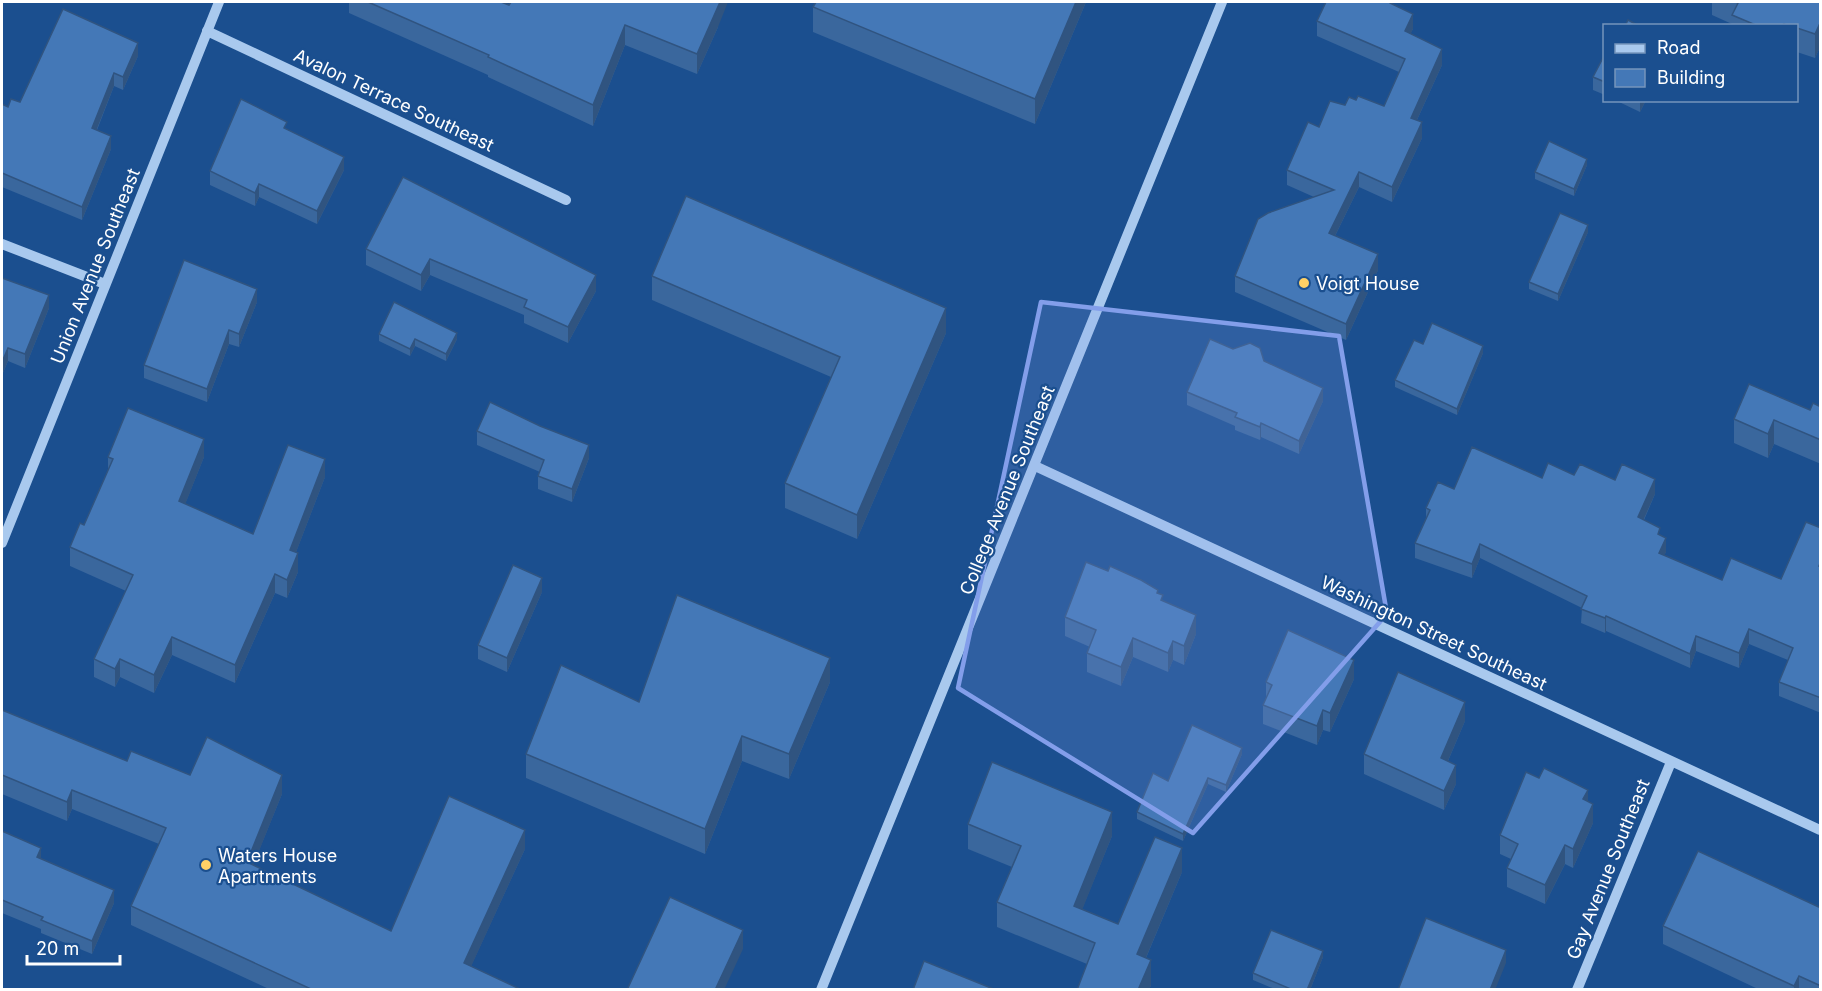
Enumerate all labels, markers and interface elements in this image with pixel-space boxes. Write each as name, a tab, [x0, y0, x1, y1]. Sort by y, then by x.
legend	[1603, 24, 1798, 102]
text: Road	[1657, 37, 1700, 58]
street label: Avalon Terrace Southeast	[291, 44, 497, 156]
text: Building	[1657, 67, 1725, 88]
street label: Union Avenue Southeast	[46, 165, 144, 367]
place label: Voigt House	[1316, 273, 1419, 294]
marker: Voigt House	[1297, 276, 1311, 290]
street label: College Avenue Southeast	[955, 382, 1059, 598]
street label: Washington Street Southeast	[1318, 571, 1550, 695]
street label: Gay Avenue Southeast	[1562, 776, 1654, 962]
place label: Waters House Apartments	[218, 845, 337, 887]
marker: Waters House Apartments	[199, 858, 213, 872]
scale bar	[27, 928, 120, 966]
text: 20 m	[36, 938, 79, 959]

